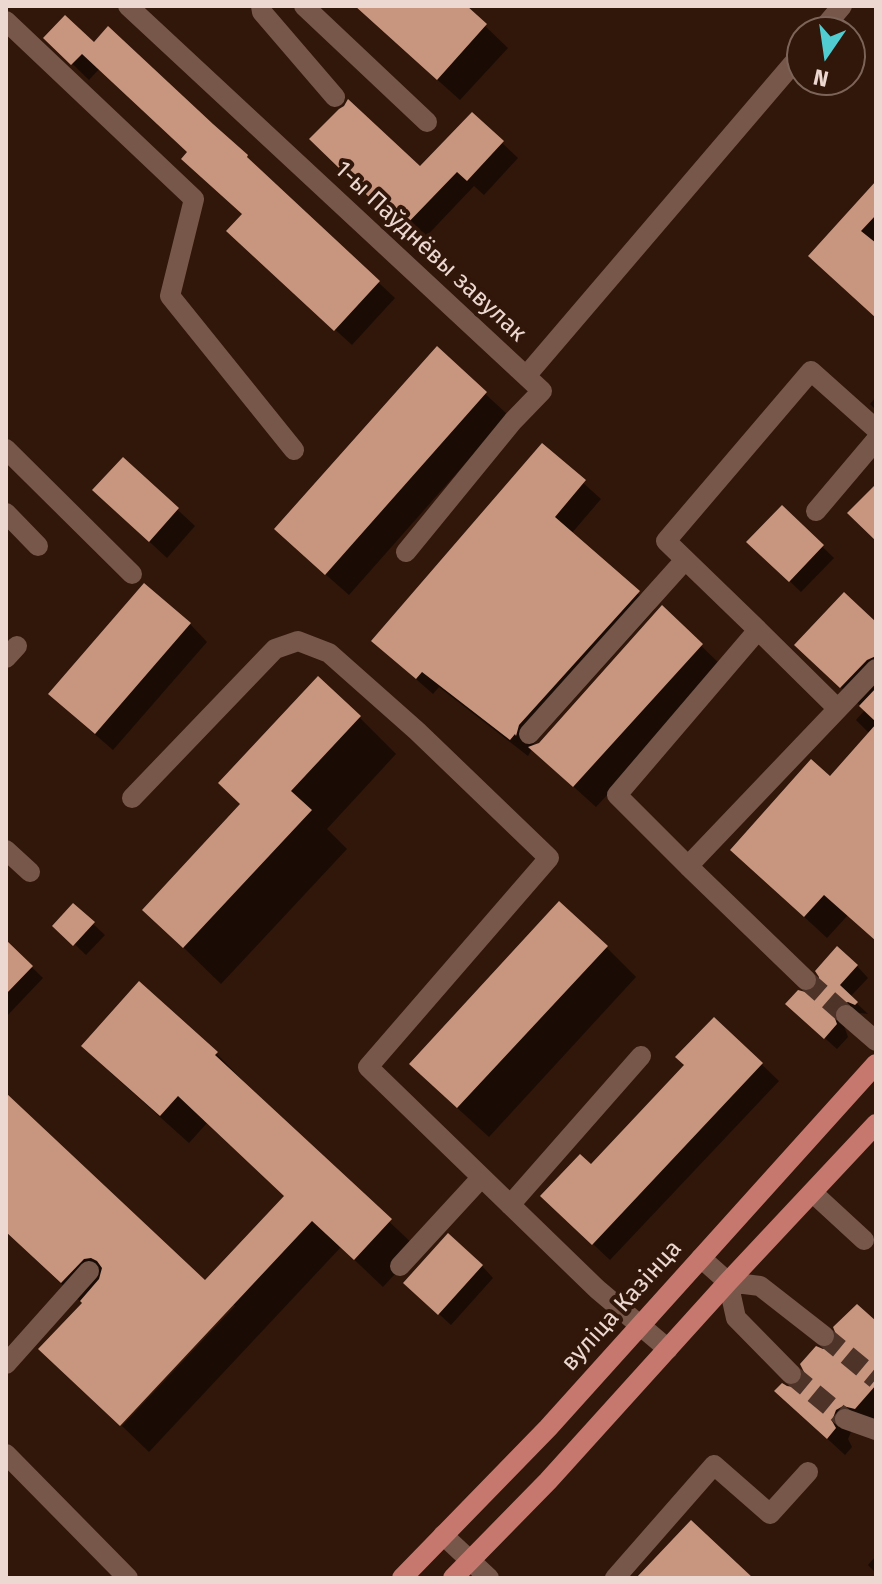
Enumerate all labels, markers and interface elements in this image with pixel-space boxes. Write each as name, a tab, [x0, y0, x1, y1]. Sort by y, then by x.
north arrow	[786, 16, 866, 96]
text: N	[811, 63, 831, 93]
street label: 1-ы Паўднёвы завулак	[328, 156, 532, 348]
street label: вуліца Казінца	[556, 1235, 688, 1377]

